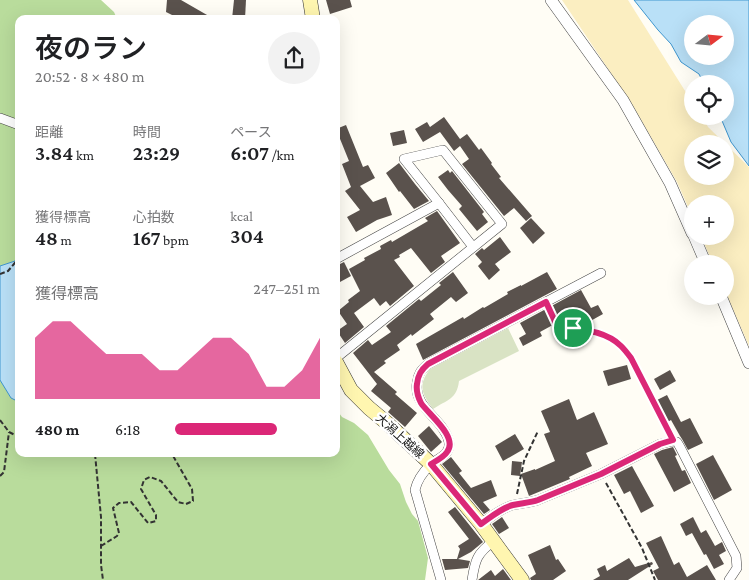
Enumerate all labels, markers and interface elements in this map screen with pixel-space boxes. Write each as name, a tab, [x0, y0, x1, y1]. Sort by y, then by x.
north arrow	[684, 15, 734, 65]
map controls	[684, 15, 734, 305]
button: share	[268, 32, 320, 84]
text: 夜のラン	[35, 33, 147, 64]
text: 20:52 · 8 × 480 m	[35, 68, 145, 85]
button: locate	[684, 75, 734, 125]
text: 距離	[35, 124, 63, 140]
text: 時間	[133, 124, 161, 140]
text: ペース	[230, 124, 272, 140]
button: layers	[684, 135, 734, 185]
text: 3.84	[35, 141, 73, 165]
text: 23:29	[133, 141, 180, 165]
text: 6:07	[230, 141, 269, 165]
text: km	[73, 147, 94, 163]
text: /km	[269, 147, 294, 163]
button: +	[684, 195, 734, 245]
text: kcal	[230, 208, 253, 224]
text: 獲得標高	[35, 209, 91, 225]
text: 心拍数	[133, 209, 175, 225]
text: 304	[230, 224, 264, 248]
text: 48	[35, 226, 58, 250]
text: 167	[133, 226, 160, 250]
text: m	[58, 232, 72, 248]
text: bpm	[160, 232, 189, 248]
button: −	[684, 255, 734, 305]
text: 247–251 m	[253, 280, 320, 297]
text: 獲得標高	[35, 285, 99, 302]
pin	[552, 307, 594, 349]
icon: arrive	[559, 314, 587, 342]
street label: 大潟上越線	[373, 411, 427, 461]
text: 480 m	[35, 421, 79, 438]
text: 6:18	[115, 421, 141, 438]

